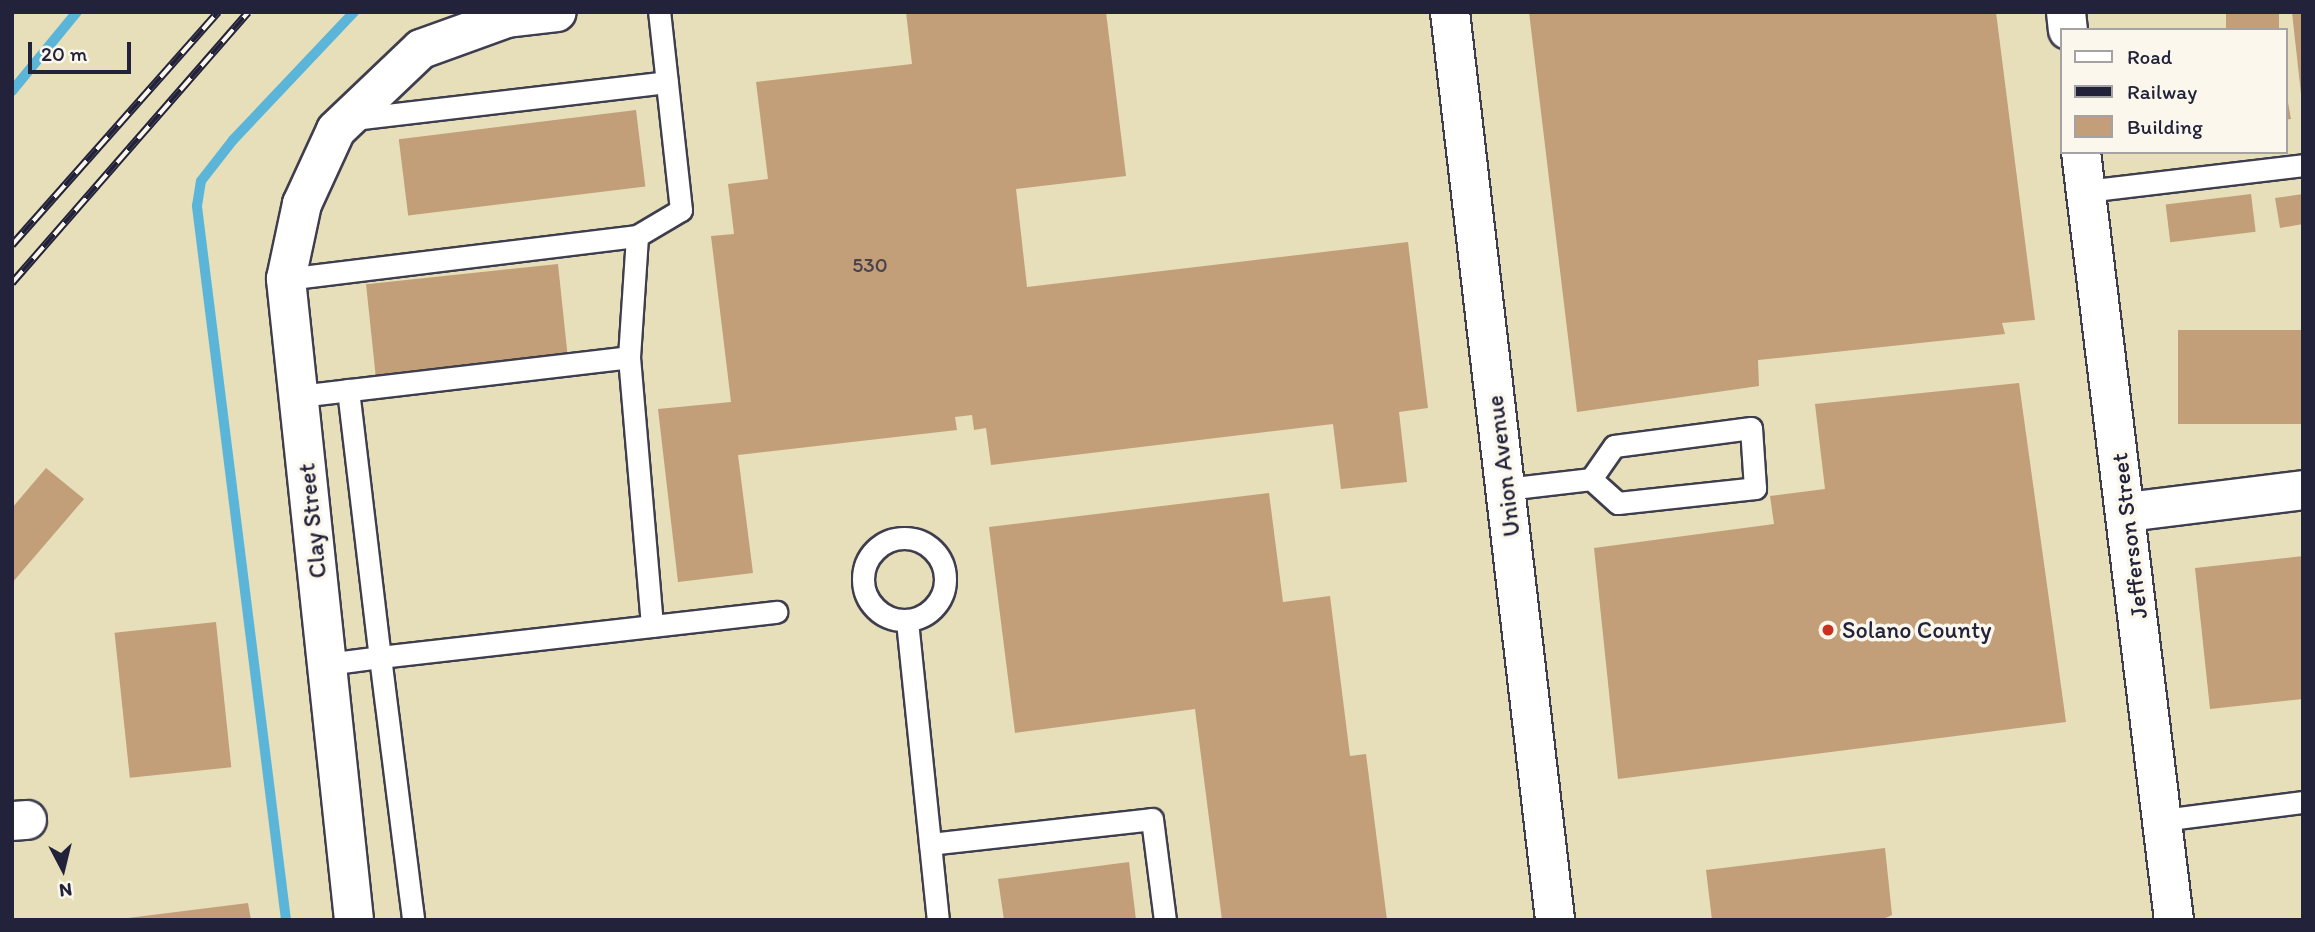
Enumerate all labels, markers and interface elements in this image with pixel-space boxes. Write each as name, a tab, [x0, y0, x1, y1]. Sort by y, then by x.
scale bar	[32, 28, 135, 72]
legend	[2060, 28, 2287, 154]
text: 20 m	[41, 41, 87, 66]
text: Road	[2127, 44, 2172, 69]
text: Railway	[2127, 79, 2197, 104]
text: Building	[2127, 114, 2203, 139]
house number: 530	[852, 252, 888, 278]
street label: Union Avenue	[1480, 394, 1526, 538]
street label: Jefferson Street	[2105, 451, 2153, 621]
street label: Clay Street	[292, 462, 332, 580]
place label: Solano County	[1842, 616, 1991, 644]
marker: Solano County	[1820, 622, 1836, 638]
north arrow	[28, 834, 98, 904]
text: N	[58, 878, 73, 903]

